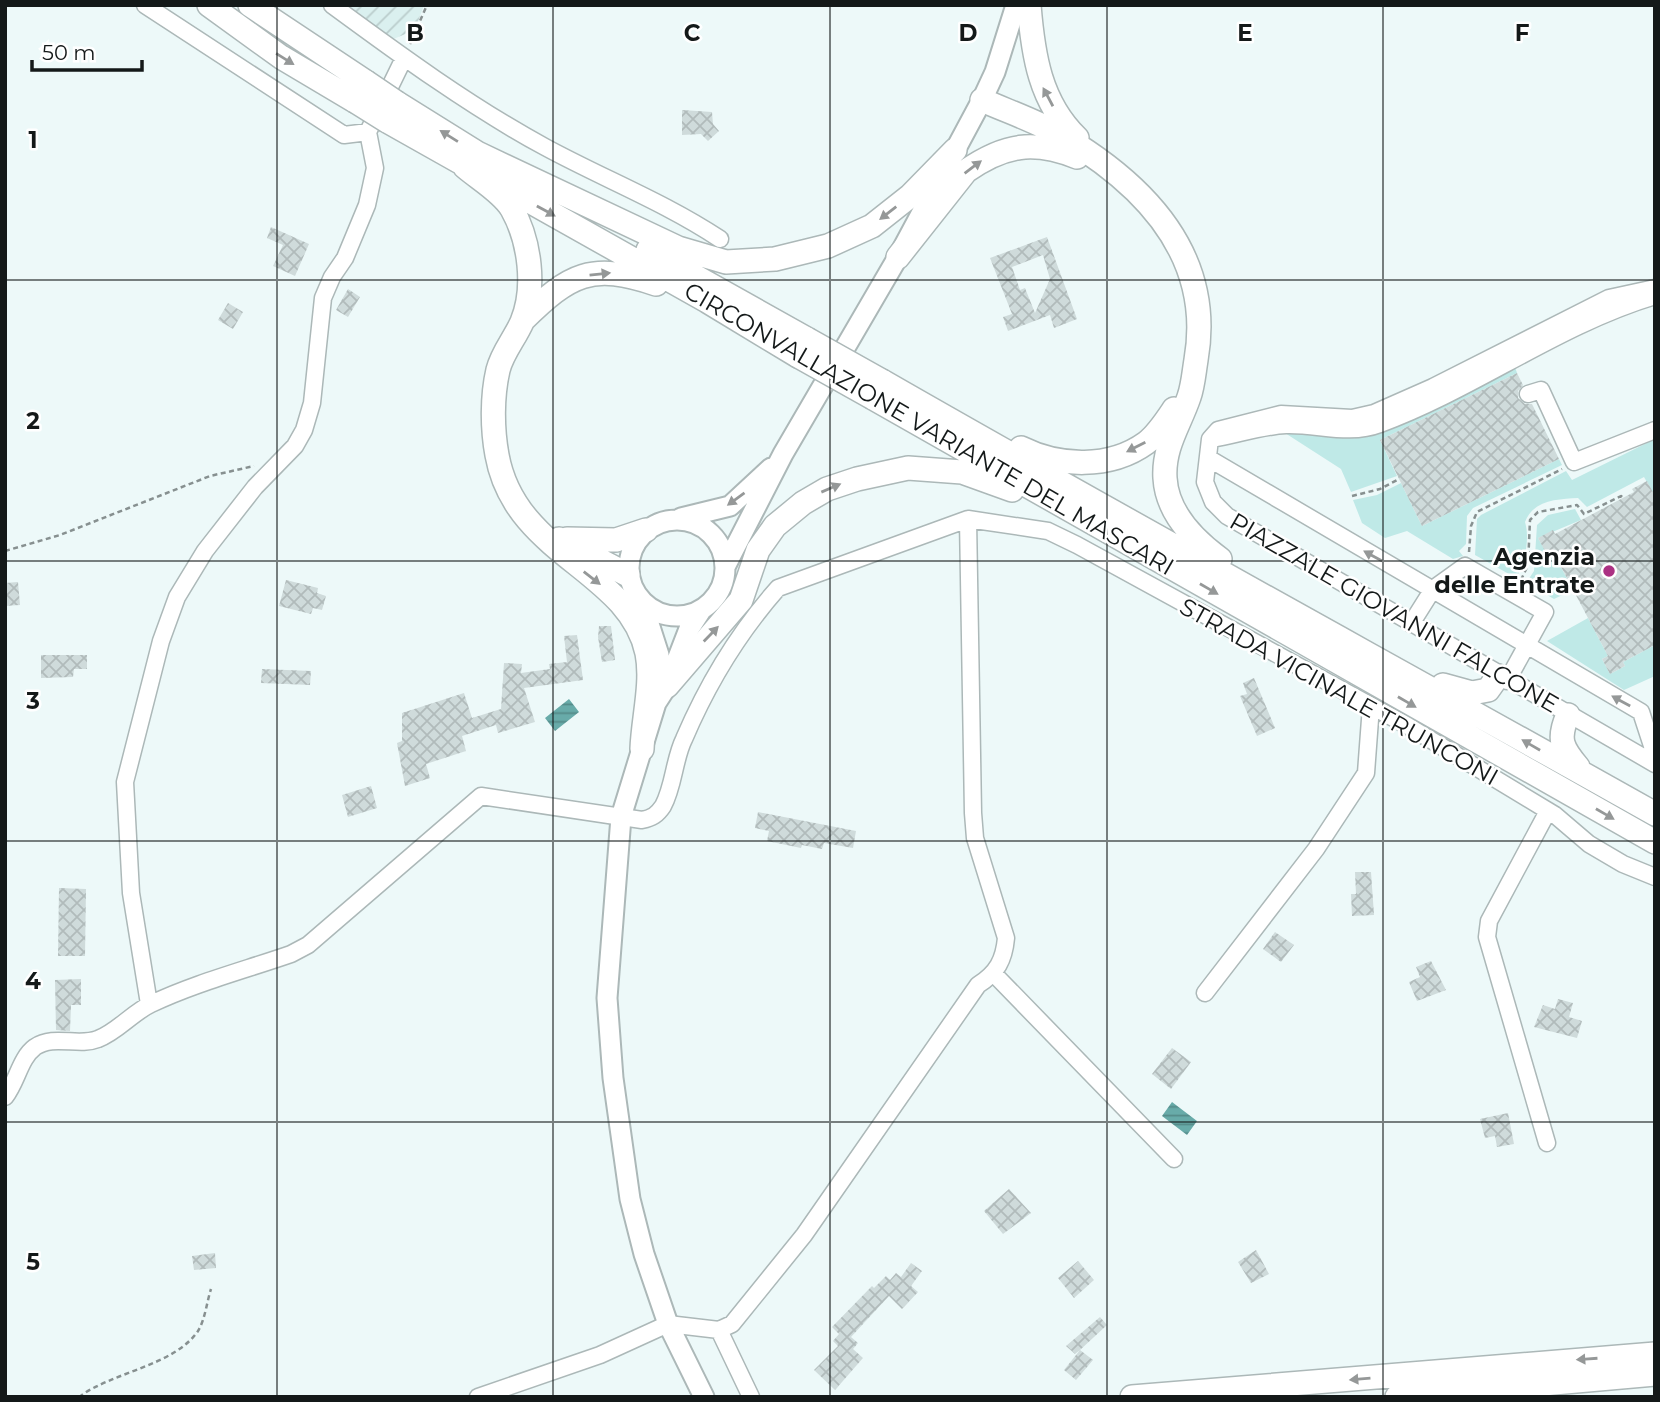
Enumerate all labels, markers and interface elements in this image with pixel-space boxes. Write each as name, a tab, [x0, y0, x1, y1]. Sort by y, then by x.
text: B	[406, 19, 424, 47]
text: C	[684, 19, 701, 47]
text: D	[959, 19, 978, 47]
text: E	[1237, 19, 1253, 47]
text: F	[1515, 19, 1530, 47]
scale bar	[32, 28, 142, 72]
text: 50 m	[42, 40, 96, 65]
one-way arrow	[275, 52, 294, 65]
one-way arrow	[1043, 87, 1054, 107]
text: 1	[28, 126, 38, 154]
one-way arrow	[440, 129, 459, 142]
one-way arrow	[964, 161, 982, 175]
one-way arrow	[536, 206, 556, 217]
one-way arrow	[879, 206, 897, 221]
one-way arrow	[589, 268, 611, 279]
street label: CIRCONVALLAZIONE VARIANTE DEL MASCARI	[679, 276, 1179, 581]
text: 2	[26, 407, 40, 435]
one-way arrow	[1126, 442, 1146, 453]
one-way arrow	[821, 483, 842, 494]
one-way arrow	[728, 492, 746, 507]
street label: PIAZZALE GIOVANNI FALCONE	[1225, 506, 1564, 719]
place label: Agenzia delle Entrate	[1434, 542, 1595, 599]
one-way arrow	[1363, 550, 1383, 562]
marker: Agenzia delle Entrate	[1601, 563, 1617, 579]
one-way arrow	[582, 570, 600, 585]
one-way arrow	[1200, 583, 1219, 595]
street label: STRADA VICINALE TRUNCONI	[1175, 592, 1504, 791]
one-way arrow	[703, 625, 720, 642]
text: 3	[25, 687, 40, 715]
one-way arrow	[1611, 695, 1630, 707]
one-way arrow	[1398, 696, 1417, 708]
one-way arrow	[1522, 738, 1541, 751]
one-way arrow	[1595, 808, 1615, 820]
text: 4	[25, 967, 41, 995]
text: 5	[26, 1248, 40, 1276]
one-way arrow	[1575, 1354, 1597, 1365]
one-way arrow	[1349, 1374, 1371, 1385]

